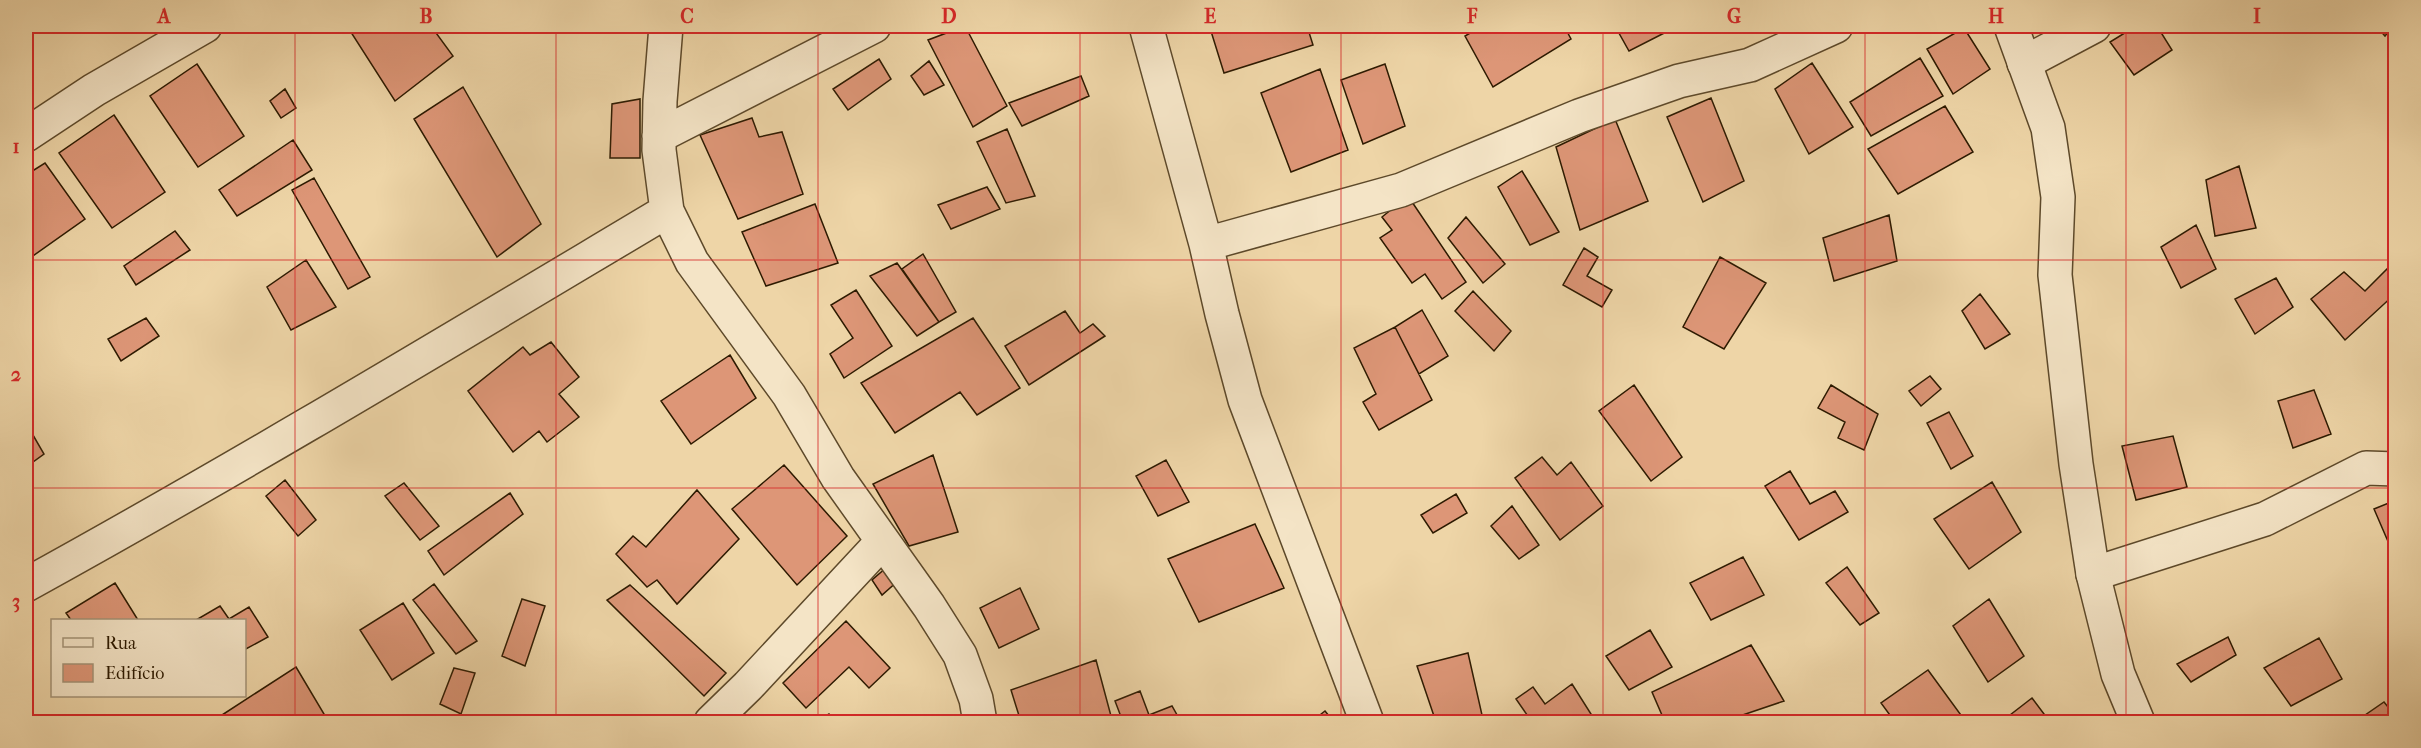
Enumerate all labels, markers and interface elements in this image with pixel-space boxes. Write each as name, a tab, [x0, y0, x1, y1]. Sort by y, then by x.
text: A	[156, 5, 172, 28]
text: B	[419, 5, 433, 28]
text: C	[680, 5, 694, 28]
text: D	[941, 5, 957, 28]
text: E	[1204, 5, 1216, 28]
text: F	[1466, 5, 1478, 28]
text: G	[1727, 5, 1741, 28]
text: H	[1988, 5, 2004, 28]
text: I	[2253, 5, 2261, 28]
text: 1	[12, 135, 20, 158]
text: 2	[11, 363, 21, 386]
text: 3	[12, 590, 20, 613]
legend	[51, 619, 246, 697]
text: Rua	[105, 633, 137, 654]
text: Edifício	[105, 663, 164, 684]

